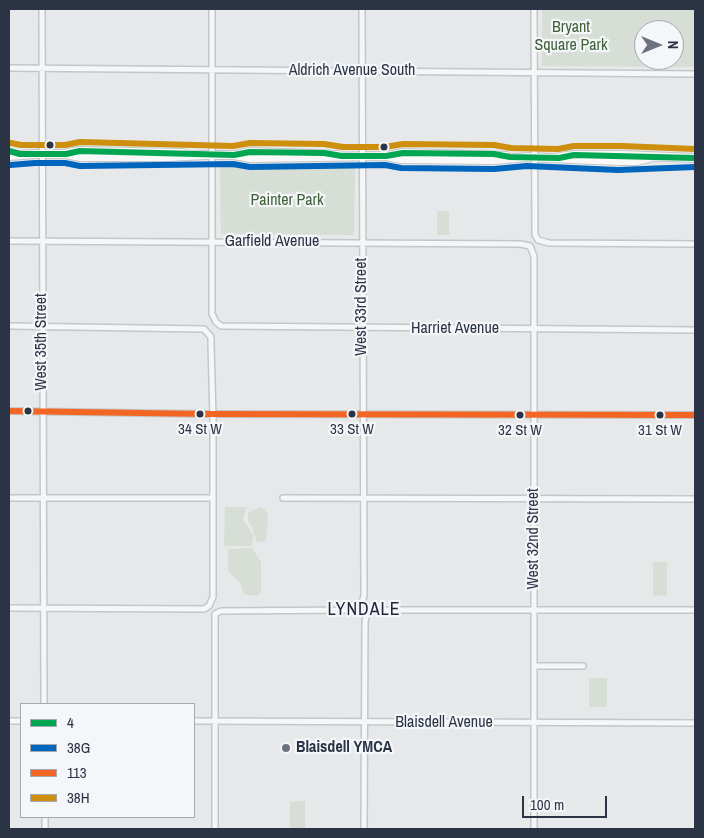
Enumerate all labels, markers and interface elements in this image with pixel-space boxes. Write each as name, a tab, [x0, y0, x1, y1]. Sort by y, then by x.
park label: Bryant Square Park	[535, 18, 607, 56]
north arrow	[634, 20, 684, 70]
text: N	[664, 41, 682, 49]
street label: Aldrich Avenue South	[289, 61, 415, 81]
unlabelled marker	[45, 140, 55, 150]
unlabelled marker	[379, 142, 389, 152]
park label: Painter Park	[251, 191, 323, 211]
street label: Garfield Avenue	[225, 232, 319, 252]
street label: West 33rd Street	[352, 258, 372, 356]
street label: West 35th Street	[32, 293, 52, 391]
street label: Harriet Avenue	[411, 319, 499, 339]
unlabelled marker	[23, 406, 33, 416]
marker: 34 St W	[195, 409, 205, 419]
marker: 33 St W	[347, 409, 357, 419]
marker: 32 St W	[515, 410, 525, 420]
marker: 31 St W	[655, 410, 665, 420]
place label: 34 St W	[178, 421, 222, 439]
place label: 33 St W	[330, 421, 374, 439]
place label: 32 St W	[498, 422, 542, 440]
place label: 31 St W	[638, 422, 682, 440]
street label: West 32nd Street	[524, 488, 544, 590]
district label: LYNDALE	[327, 599, 401, 621]
legend	[20, 703, 195, 818]
text: 4	[67, 712, 74, 733]
street label: Blaisdell Avenue	[395, 713, 493, 733]
text: 38G	[67, 737, 90, 758]
place label: Blaisdell YMCA	[296, 738, 392, 758]
marker: Blaisdell YMCA	[280, 742, 292, 754]
text: 113	[67, 762, 87, 783]
scale bar	[524, 786, 609, 818]
text: 38H	[67, 787, 90, 808]
text: 100 m	[530, 794, 564, 815]

